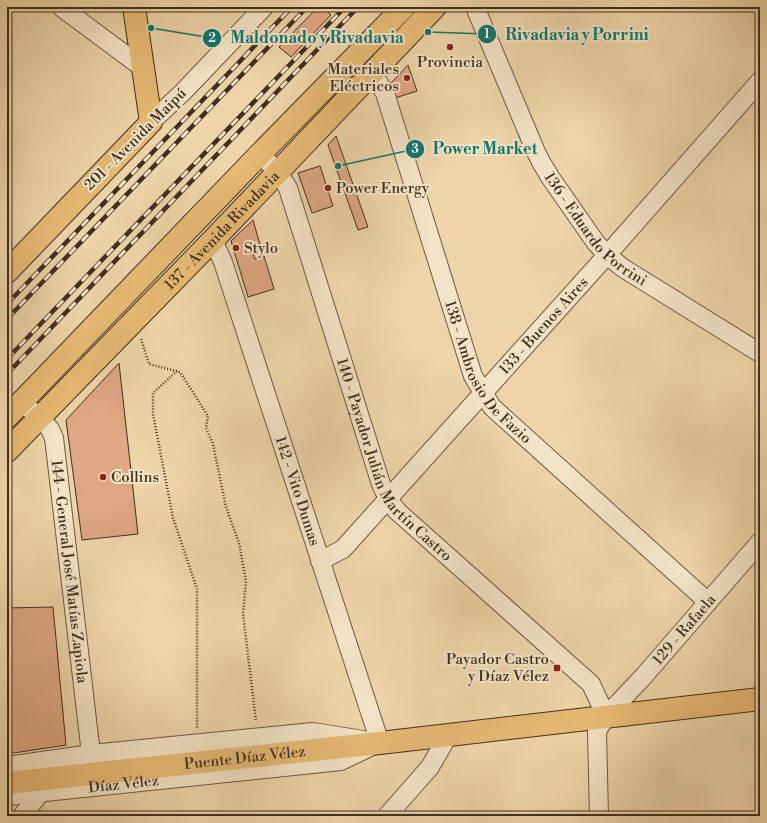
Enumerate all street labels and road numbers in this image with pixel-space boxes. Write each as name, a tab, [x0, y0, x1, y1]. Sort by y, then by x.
street label: 201 - Avenida Maipú	[80, 84, 191, 195]
street label: 137 - Avenida Rivadavia	[161, 167, 284, 294]
street label: 136 - Eduardo Porrini	[539, 169, 650, 290]
street label: 133 - Buenos Aires	[495, 273, 593, 379]
street label: 138 - Ambrosio De Fazio	[440, 298, 535, 448]
street label: 140 - Payador Julián Martín Castro	[332, 356, 456, 566]
street label: 142 - Vito Dumas	[270, 434, 324, 548]
street label: 144 - General José Matías Zapiola	[47, 459, 92, 685]
street label: 129 - Rafaela	[649, 590, 721, 669]
street label: Puente Díaz Vélez	[183, 742, 306, 774]
street label: Díaz Vélez	[87, 771, 160, 797]

